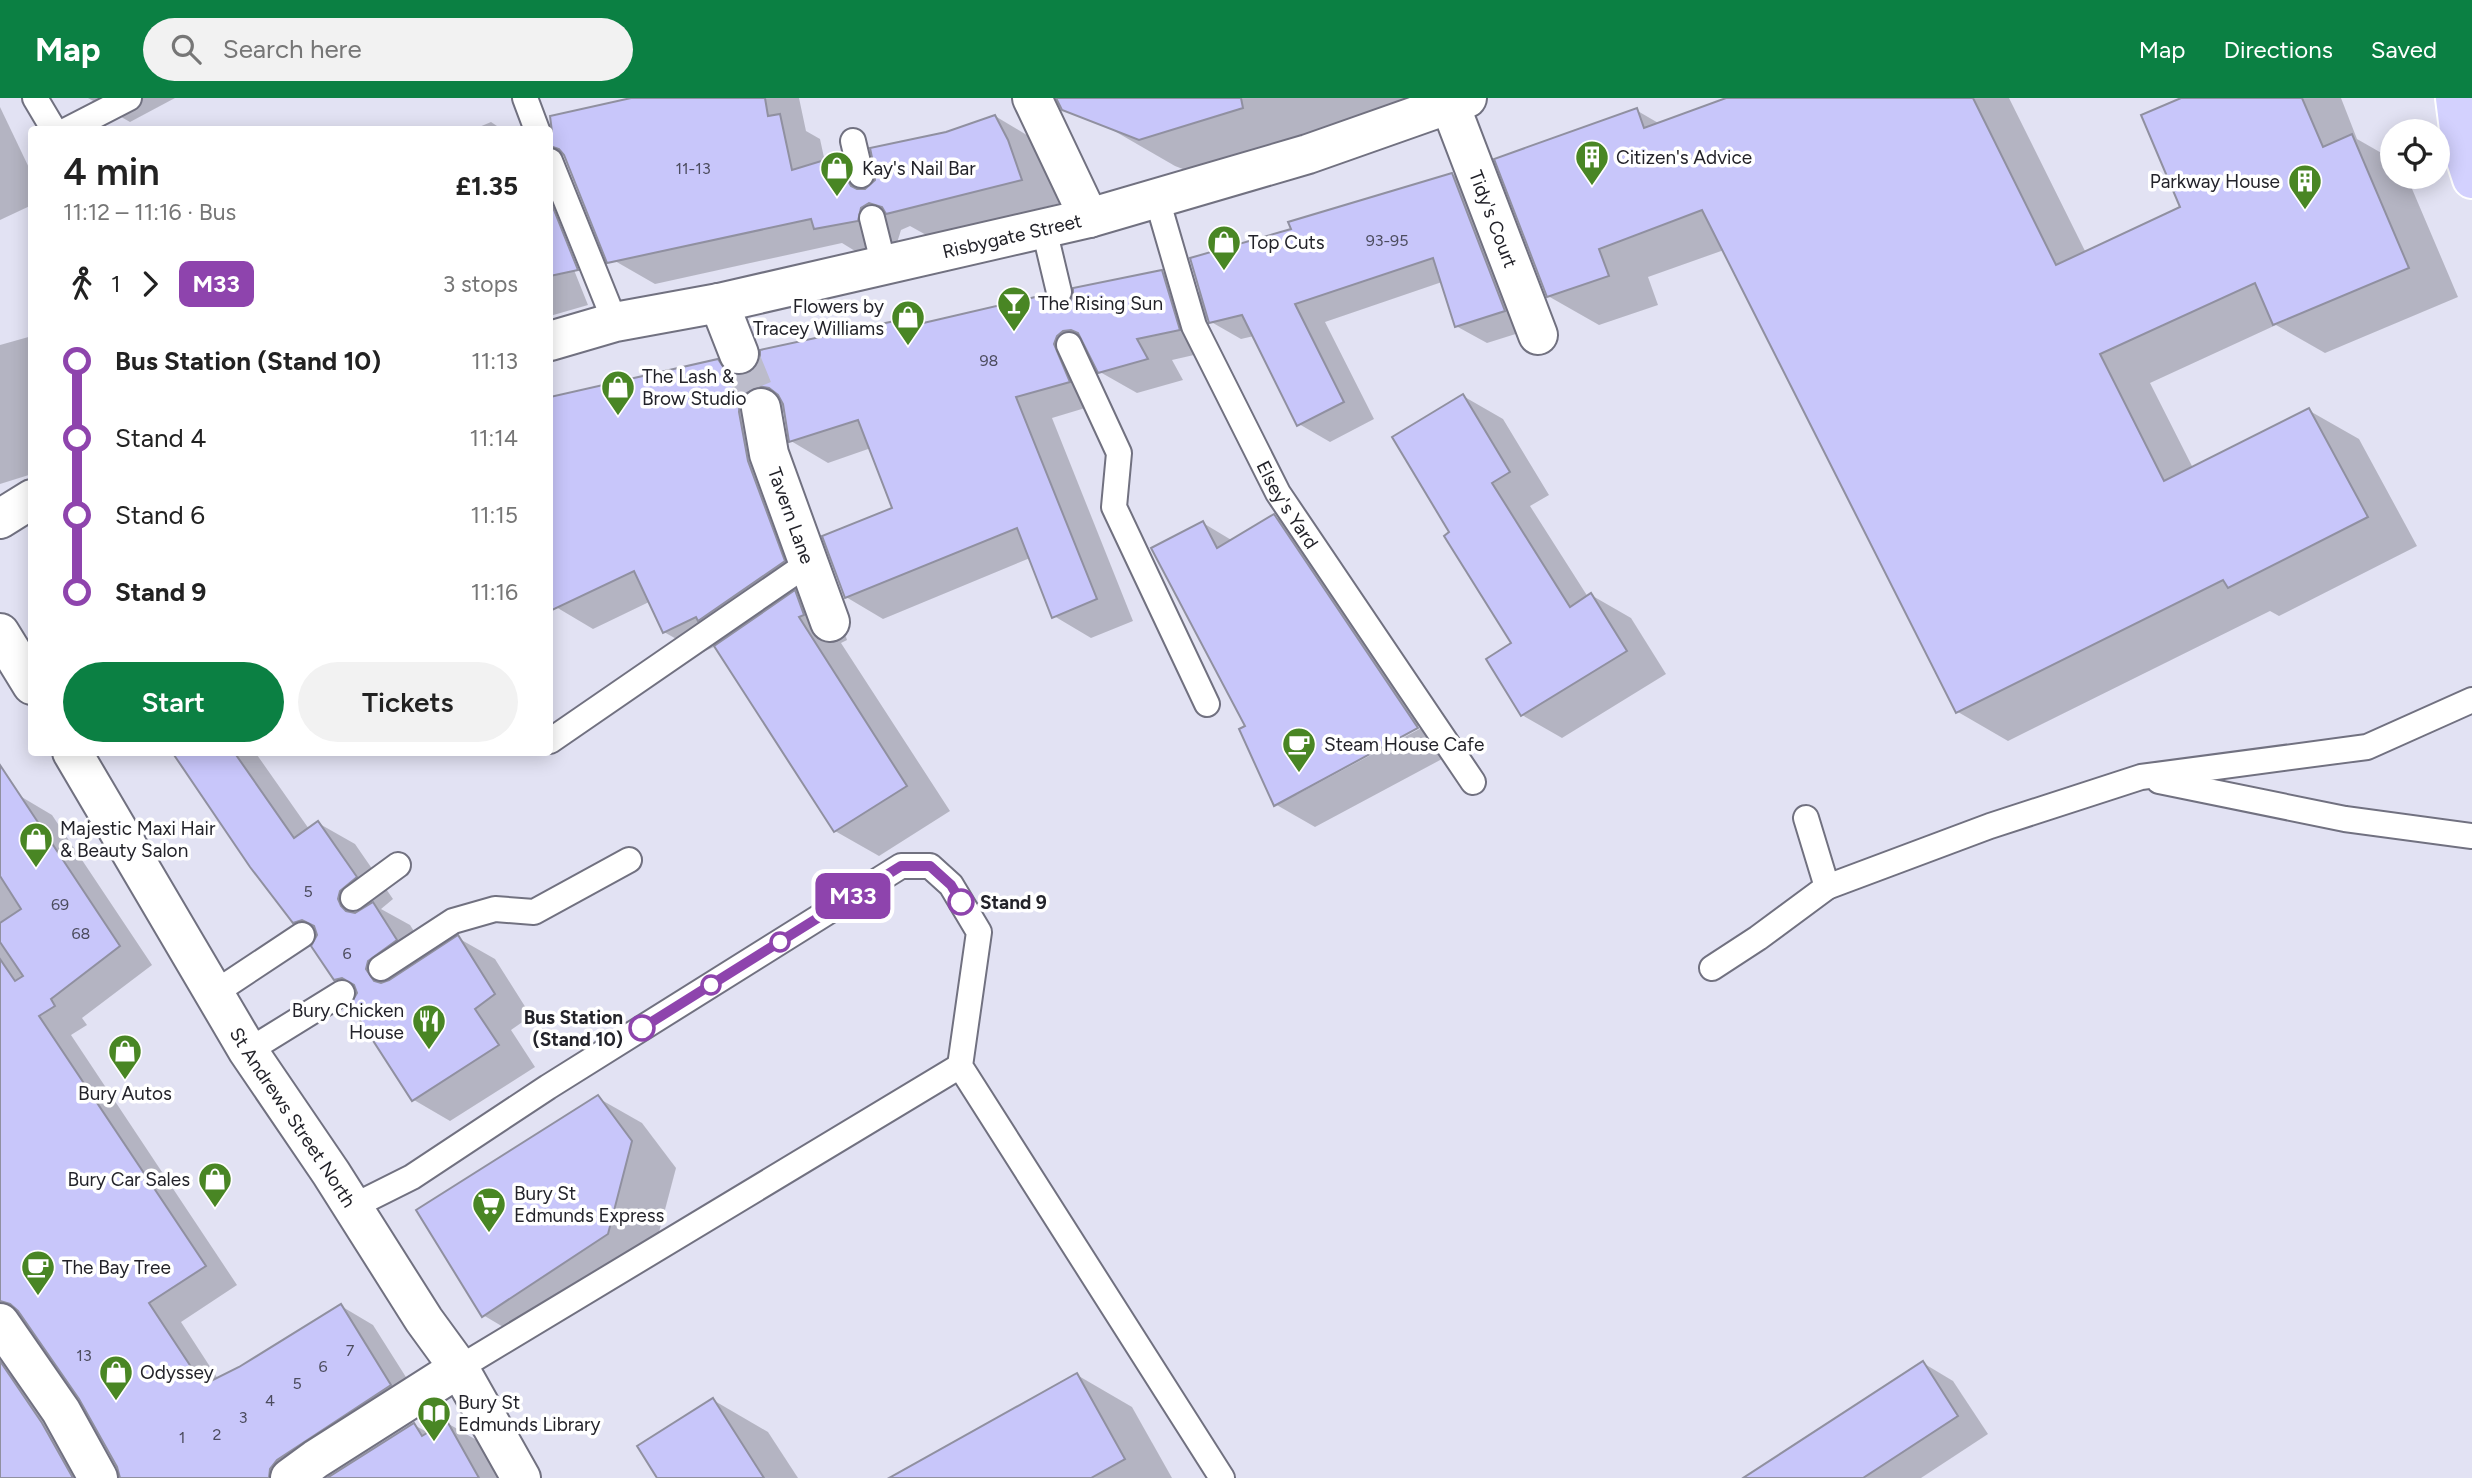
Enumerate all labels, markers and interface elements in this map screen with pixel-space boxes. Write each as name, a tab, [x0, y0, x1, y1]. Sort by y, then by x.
search box	[143, 18, 633, 81]
text: Map	[35, 30, 101, 69]
icon: search	[167, 30, 205, 68]
text: Search here	[223, 33, 362, 65]
text: Map	[2139, 35, 2185, 64]
text: Directions	[2223, 35, 2333, 64]
text: Saved	[2371, 35, 2437, 64]
map controls	[2380, 119, 2450, 189]
button: locate	[2380, 119, 2450, 189]
building icon: Citizen's Advice	[1573, 138, 1611, 187]
place label: Citizen's Advice	[1616, 146, 1752, 169]
text: 4 min	[63, 149, 160, 195]
shop icon: Kay's Nail Bar	[818, 149, 856, 198]
place label: Kay's Nail Bar	[862, 157, 976, 180]
house number: 11-13	[675, 159, 711, 178]
building icon: Parkway House	[2286, 162, 2324, 211]
street label: Tidy's Court	[1465, 167, 1523, 271]
text: £1.35	[456, 170, 518, 202]
place label: Parkway House	[2150, 170, 2280, 193]
text: 11:12 – 11:16 · Bus	[63, 198, 236, 226]
street label: Risbygate Street	[940, 209, 1084, 263]
shop icon: Top Cuts	[1205, 223, 1243, 272]
place label: Top Cuts	[1248, 231, 1325, 254]
house number: 93-95	[1366, 231, 1408, 250]
icon: walk	[63, 265, 101, 303]
icon: forward	[131, 265, 169, 303]
text: M33	[193, 269, 240, 298]
text: 1	[111, 270, 121, 298]
text: 3 stops	[443, 270, 518, 298]
bar icon: The Rising Sun	[995, 284, 1033, 333]
place label: The Rising Sun	[1038, 292, 1163, 315]
place label: Flowers by Tracey Williams	[753, 295, 884, 340]
shop icon: Flowers by Tracey Williams	[889, 298, 927, 347]
text: Bus Station (Stand 10)	[115, 345, 381, 377]
text: 11:13	[471, 347, 518, 375]
house number: 98	[980, 351, 998, 370]
place label: The Lash & Brow Studio	[642, 365, 746, 410]
shop icon: The Lash & Brow Studio	[599, 368, 637, 417]
text: Stand 4	[115, 422, 206, 454]
text: 11:14	[469, 424, 518, 452]
street label: Elsey's Yard	[1252, 457, 1324, 553]
street label: Tavern Lane	[763, 464, 819, 567]
text: Stand 6	[115, 499, 205, 531]
text: 11:15	[470, 501, 518, 529]
text: Stand 9	[115, 576, 206, 608]
text: 11:16	[471, 578, 518, 606]
button: Start	[63, 662, 284, 742]
button: Tickets	[298, 662, 518, 742]
cafe icon: Steam House Cafe	[1280, 725, 1318, 774]
place label: Steam House Cafe	[1324, 733, 1484, 756]
place label: Majestic Maxi Hair & Beauty Salon	[60, 817, 216, 862]
shop icon: Majestic Maxi Hair & Beauty Salon	[17, 820, 55, 869]
line badge: M33	[813, 873, 893, 919]
text: M33	[829, 881, 877, 910]
house number: 5	[303, 882, 313, 901]
marker: Stand 9	[948, 889, 974, 915]
place label: Stand 9	[980, 891, 1047, 914]
house number: 69	[51, 895, 69, 914]
house number: 68	[72, 924, 90, 943]
unlabelled marker	[770, 932, 790, 952]
house number: 6	[342, 944, 352, 963]
unlabelled marker	[701, 975, 721, 995]
place label: Bury Chicken House	[292, 999, 404, 1044]
restaurant icon: Bury Chicken House	[410, 1002, 448, 1051]
place label: Bus Station (Stand 10)	[524, 1006, 623, 1051]
marker: Bus Station (Stand 10)	[629, 1015, 655, 1041]
street label: St Andrews Street North	[225, 1023, 361, 1211]
shop icon: Bury Autos	[106, 1032, 144, 1081]
place label: Bury Autos	[78, 1082, 172, 1105]
shop icon: Bury Car Sales	[196, 1160, 234, 1209]
place label: Bury Car Sales	[67, 1168, 190, 1191]
place label: Bury St Edmunds Express	[514, 1182, 665, 1227]
supermarket icon: Bury St Edmunds Express	[470, 1185, 508, 1234]
cafe icon: The Bay Tree	[19, 1248, 57, 1297]
place label: The Bay Tree	[62, 1256, 171, 1279]
house number: 7	[346, 1341, 355, 1360]
house number: 13	[76, 1346, 92, 1365]
shop icon: Odyssey	[97, 1353, 135, 1402]
house number: 6	[318, 1357, 328, 1376]
place label: Odyssey	[140, 1361, 214, 1384]
house number: 5	[292, 1374, 302, 1393]
house number: 4	[265, 1391, 275, 1410]
place label: Bury St Edmunds Library	[458, 1391, 600, 1436]
library icon: Bury St Edmunds Library	[415, 1394, 453, 1443]
house number: 3	[239, 1408, 247, 1427]
house number: 2	[213, 1425, 221, 1444]
house number: 1	[179, 1428, 185, 1447]

